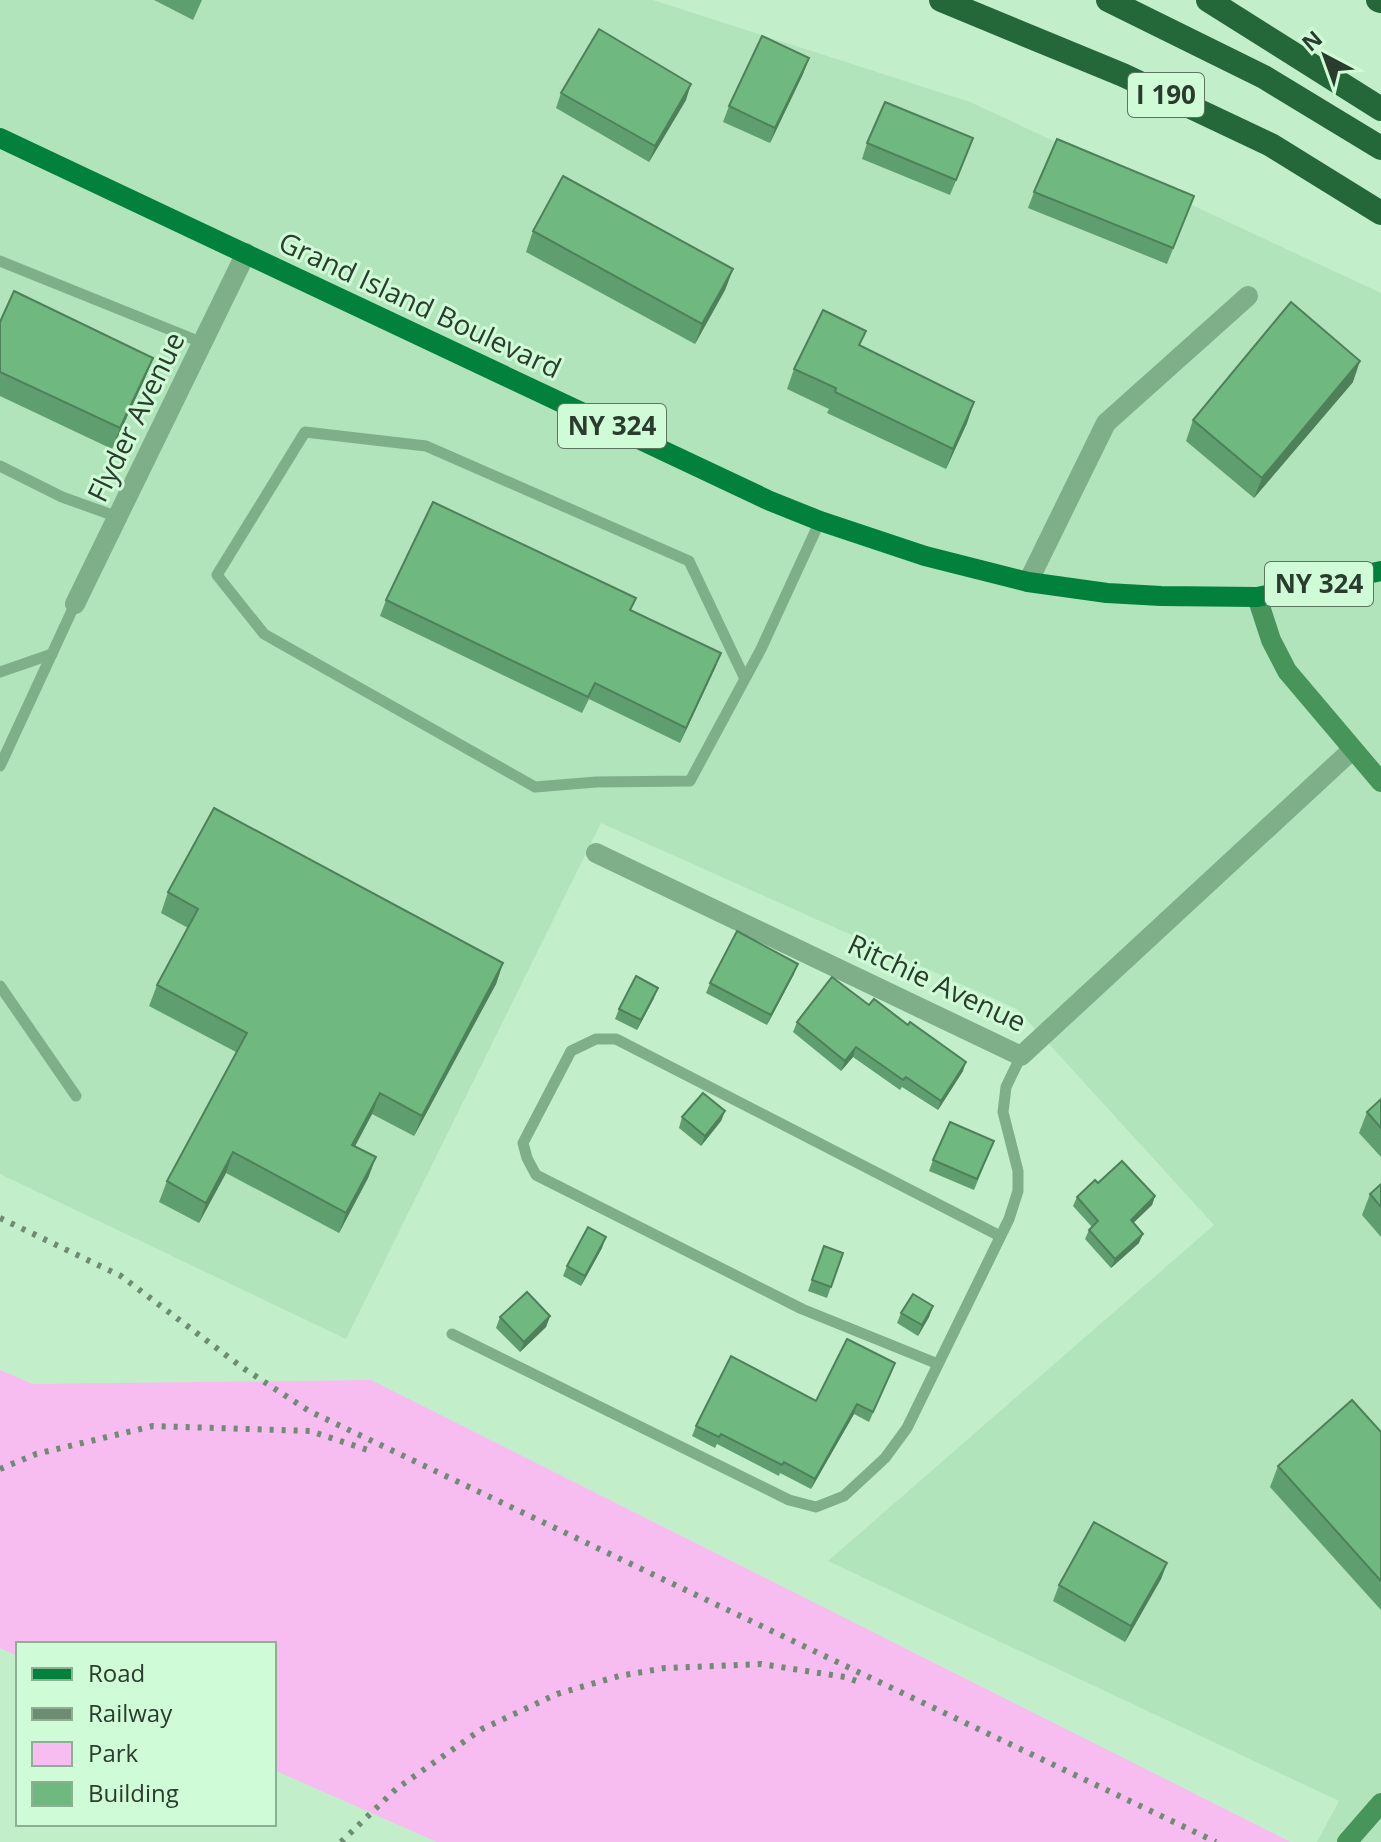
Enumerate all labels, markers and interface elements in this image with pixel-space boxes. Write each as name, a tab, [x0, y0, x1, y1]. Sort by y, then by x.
north arrow	[1285, 16, 1365, 96]
text: N	[1295, 23, 1328, 57]
road number: I 190	[1128, 73, 1204, 117]
street label: Grand Island Boulevard	[273, 222, 568, 386]
street label: Flyder Avenue	[78, 325, 193, 508]
road number: NY 324	[558, 404, 666, 448]
road number: NY 324	[1265, 562, 1373, 606]
street label: Ritchie Avenue	[842, 924, 1033, 1040]
legend	[16, 1642, 276, 1826]
text: Road	[88, 1656, 145, 1689]
text: Railway	[88, 1696, 173, 1729]
text: Park	[88, 1736, 139, 1769]
text: Building	[88, 1776, 179, 1809]

